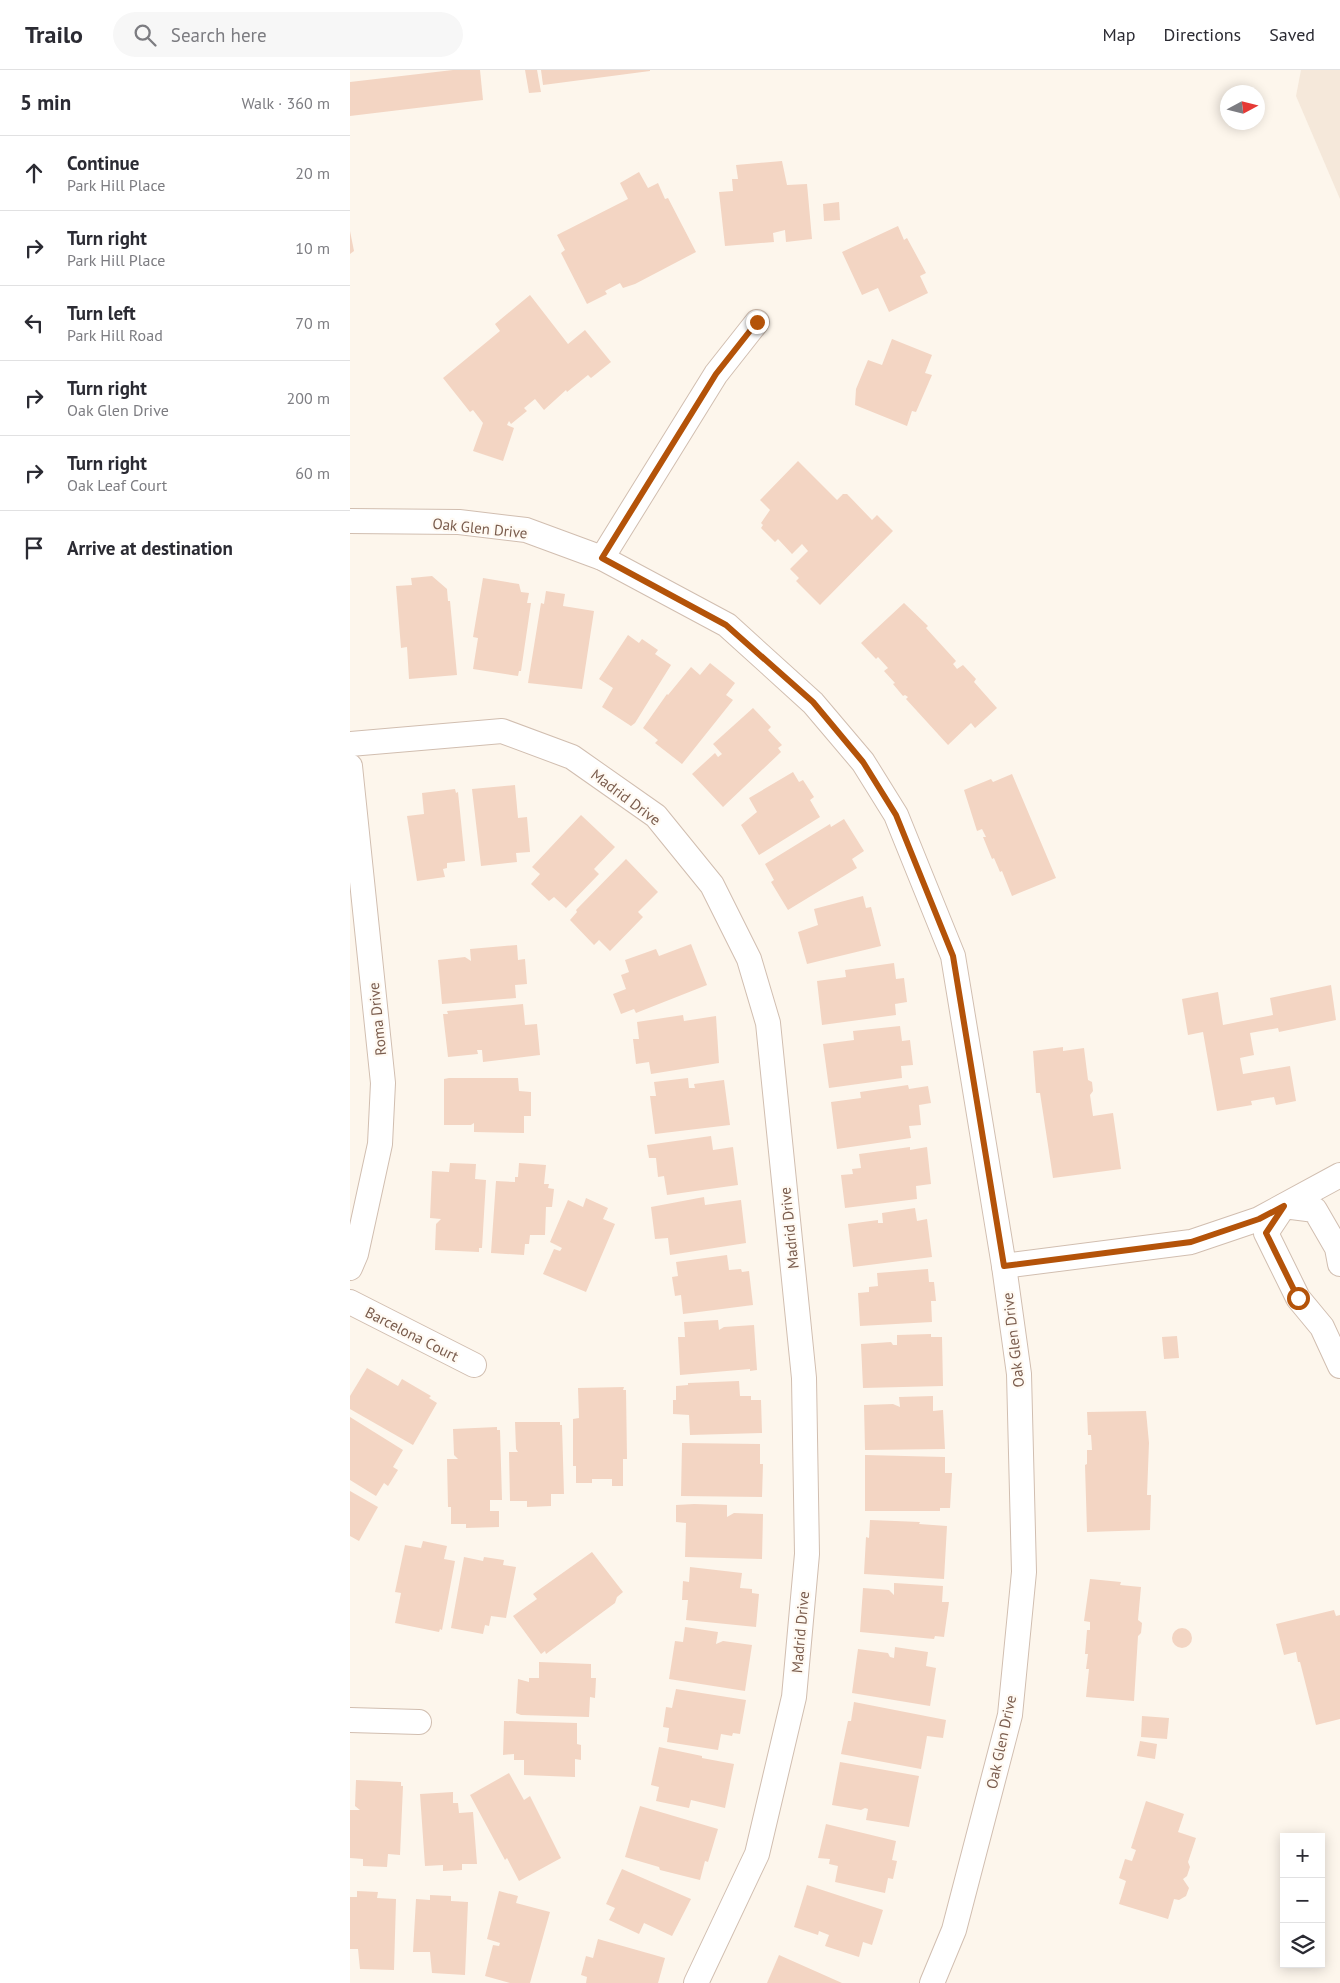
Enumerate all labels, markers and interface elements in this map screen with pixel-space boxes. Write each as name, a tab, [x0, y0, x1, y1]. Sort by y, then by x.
search box	[113, 12, 463, 57]
text: Trailo	[25, 19, 83, 50]
icon: search	[131, 21, 159, 49]
text: Search here	[171, 23, 267, 47]
text: Map	[1103, 23, 1135, 46]
text: Directions	[1163, 23, 1241, 46]
text: Saved	[1269, 23, 1315, 46]
north arrow	[1220, 85, 1265, 130]
text: 5 min	[20, 89, 71, 116]
text: Walk · 360 m	[241, 93, 330, 113]
text: Continue	[67, 151, 139, 175]
icon: ahead	[20, 159, 48, 187]
text: 20 m	[295, 163, 330, 183]
text: Park Hill Place	[67, 175, 165, 195]
text: Turn right	[67, 226, 147, 250]
icon: right	[20, 234, 48, 262]
text: 10 m	[295, 238, 330, 258]
text: Park Hill Place	[67, 250, 165, 270]
text: Turn left	[67, 301, 136, 325]
icon: left	[20, 309, 48, 337]
route end	[746, 311, 769, 334]
text: 70 m	[295, 313, 330, 333]
text: Park Hill Road	[67, 325, 163, 345]
text: Turn right	[67, 376, 147, 400]
icon: right	[20, 384, 48, 412]
text: 200 m	[287, 388, 330, 408]
text: Oak Glen Drive	[67, 400, 169, 420]
text: Turn right	[67, 451, 147, 475]
icon: right	[20, 459, 48, 487]
text: 60 m	[295, 463, 330, 483]
text: Oak Leaf Court	[67, 475, 167, 495]
street label: Oak Glen Drive	[432, 514, 528, 542]
icon: arrive	[20, 534, 48, 562]
text: Arrive at destination	[67, 536, 233, 560]
street label: Madrid Drive	[587, 765, 665, 829]
street label: Roma Drive	[364, 981, 390, 1057]
street label: Madrid Drive	[775, 1186, 803, 1270]
route start	[1287, 1287, 1310, 1310]
street label: Oak Glen Drive	[998, 1291, 1028, 1389]
street label: Barcelona Court	[362, 1302, 462, 1366]
street label: Madrid Drive	[787, 1590, 813, 1674]
street label: Oak Glen Drive	[982, 1693, 1020, 1791]
map controls	[1280, 1833, 1325, 1968]
button: +	[1280, 1833, 1325, 1878]
button: −	[1280, 1878, 1325, 1923]
button: layers	[1280, 1923, 1325, 1968]

